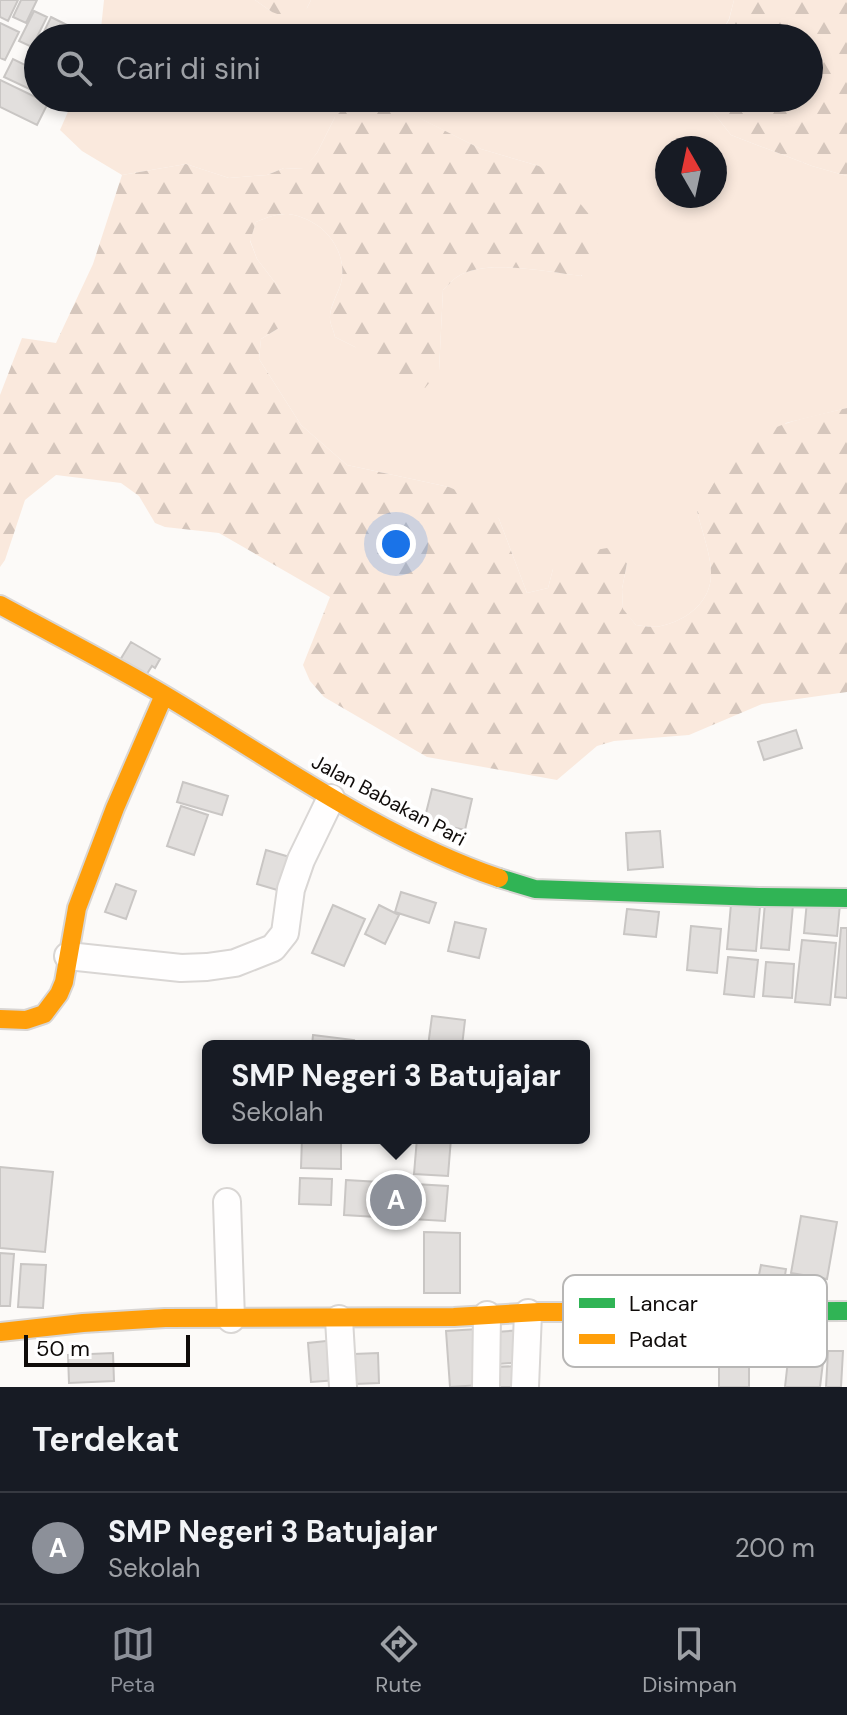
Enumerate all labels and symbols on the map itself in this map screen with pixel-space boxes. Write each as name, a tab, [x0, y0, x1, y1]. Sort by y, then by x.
north arrow	[655, 136, 727, 208]
your location	[376, 524, 416, 564]
street label: Jalan Babakan Pari	[307, 748, 471, 852]
pin: A	[370, 1170, 422, 1230]
legend	[563, 1275, 827, 1367]
text: Lancar	[629, 1289, 698, 1318]
text: Padat	[629, 1325, 687, 1354]
scale bar	[24, 1331, 190, 1367]

